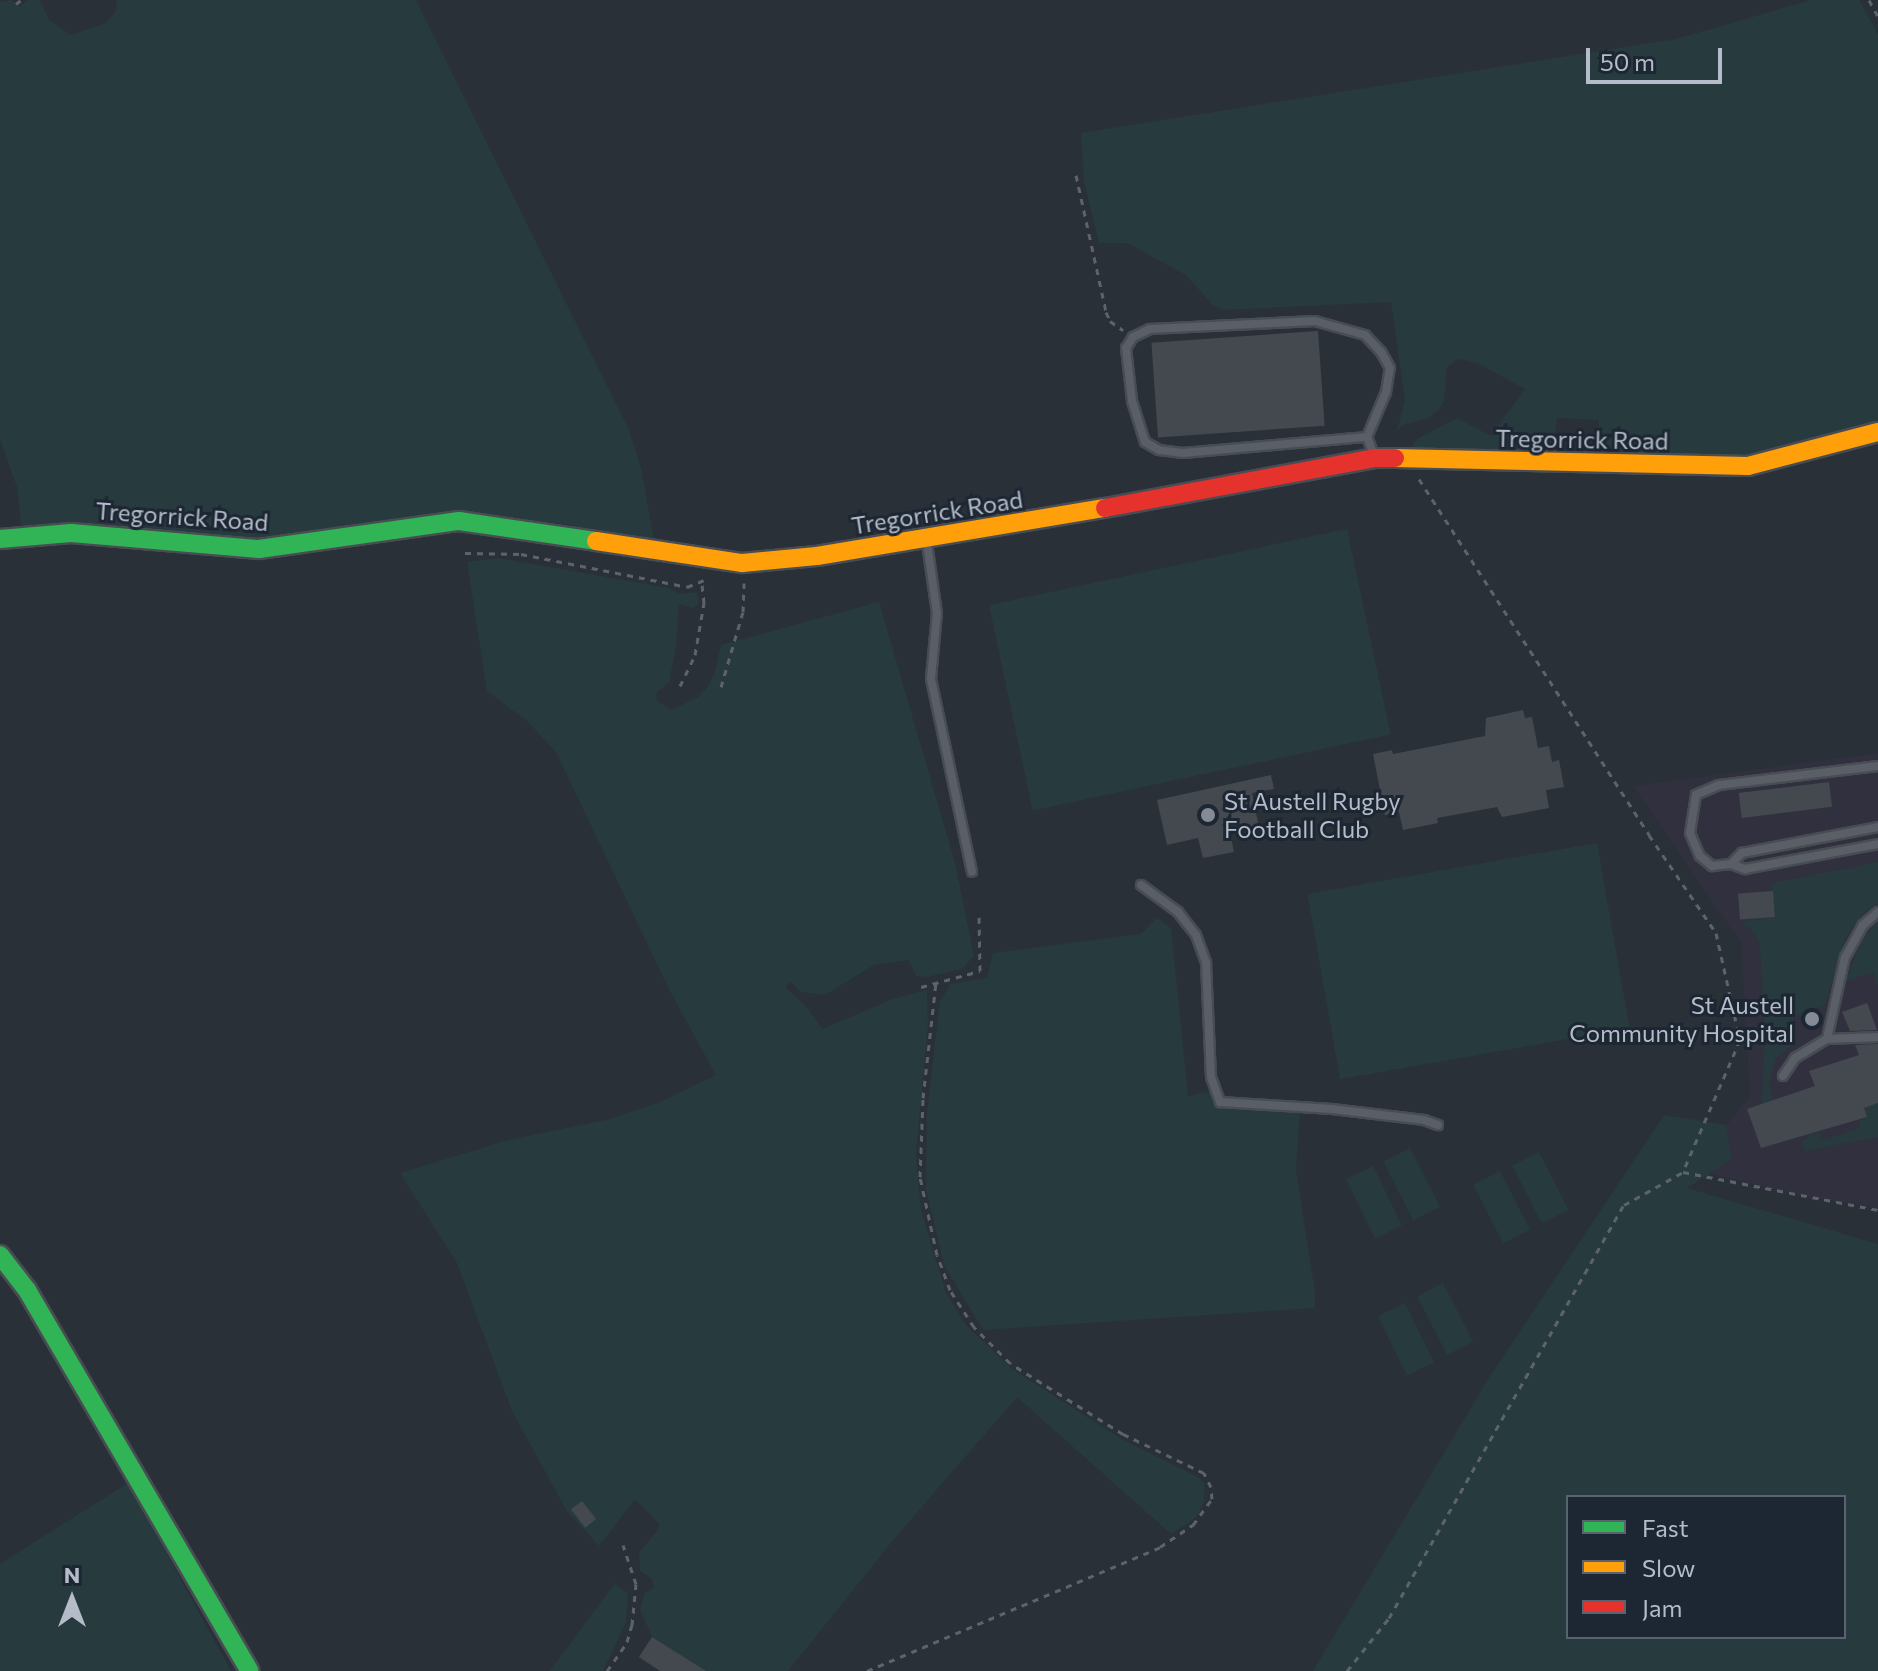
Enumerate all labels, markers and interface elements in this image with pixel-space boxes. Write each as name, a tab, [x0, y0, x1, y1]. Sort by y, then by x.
scale bar	[1590, 32, 1726, 82]
text: 50 m	[1600, 47, 1655, 76]
street label: Tregorrick Road	[1495, 423, 1669, 455]
street label: Tregorrick Road	[849, 484, 1025, 540]
street label: Tregorrick Road	[95, 496, 269, 536]
place label: St Austell Rugby Football Club	[1224, 787, 1401, 843]
marker: St Austell Rugby Football Club	[1199, 806, 1217, 824]
place label: St Austell Community Hospital	[1569, 991, 1794, 1047]
marker: St Austell Community Hospital	[1801, 1008, 1823, 1030]
legend	[1566, 1495, 1846, 1639]
text: Fast	[1642, 1513, 1689, 1542]
text: Slow	[1642, 1553, 1695, 1582]
north arrow	[32, 1559, 112, 1639]
text: N	[64, 1561, 80, 1588]
text: Jam	[1642, 1593, 1682, 1622]

